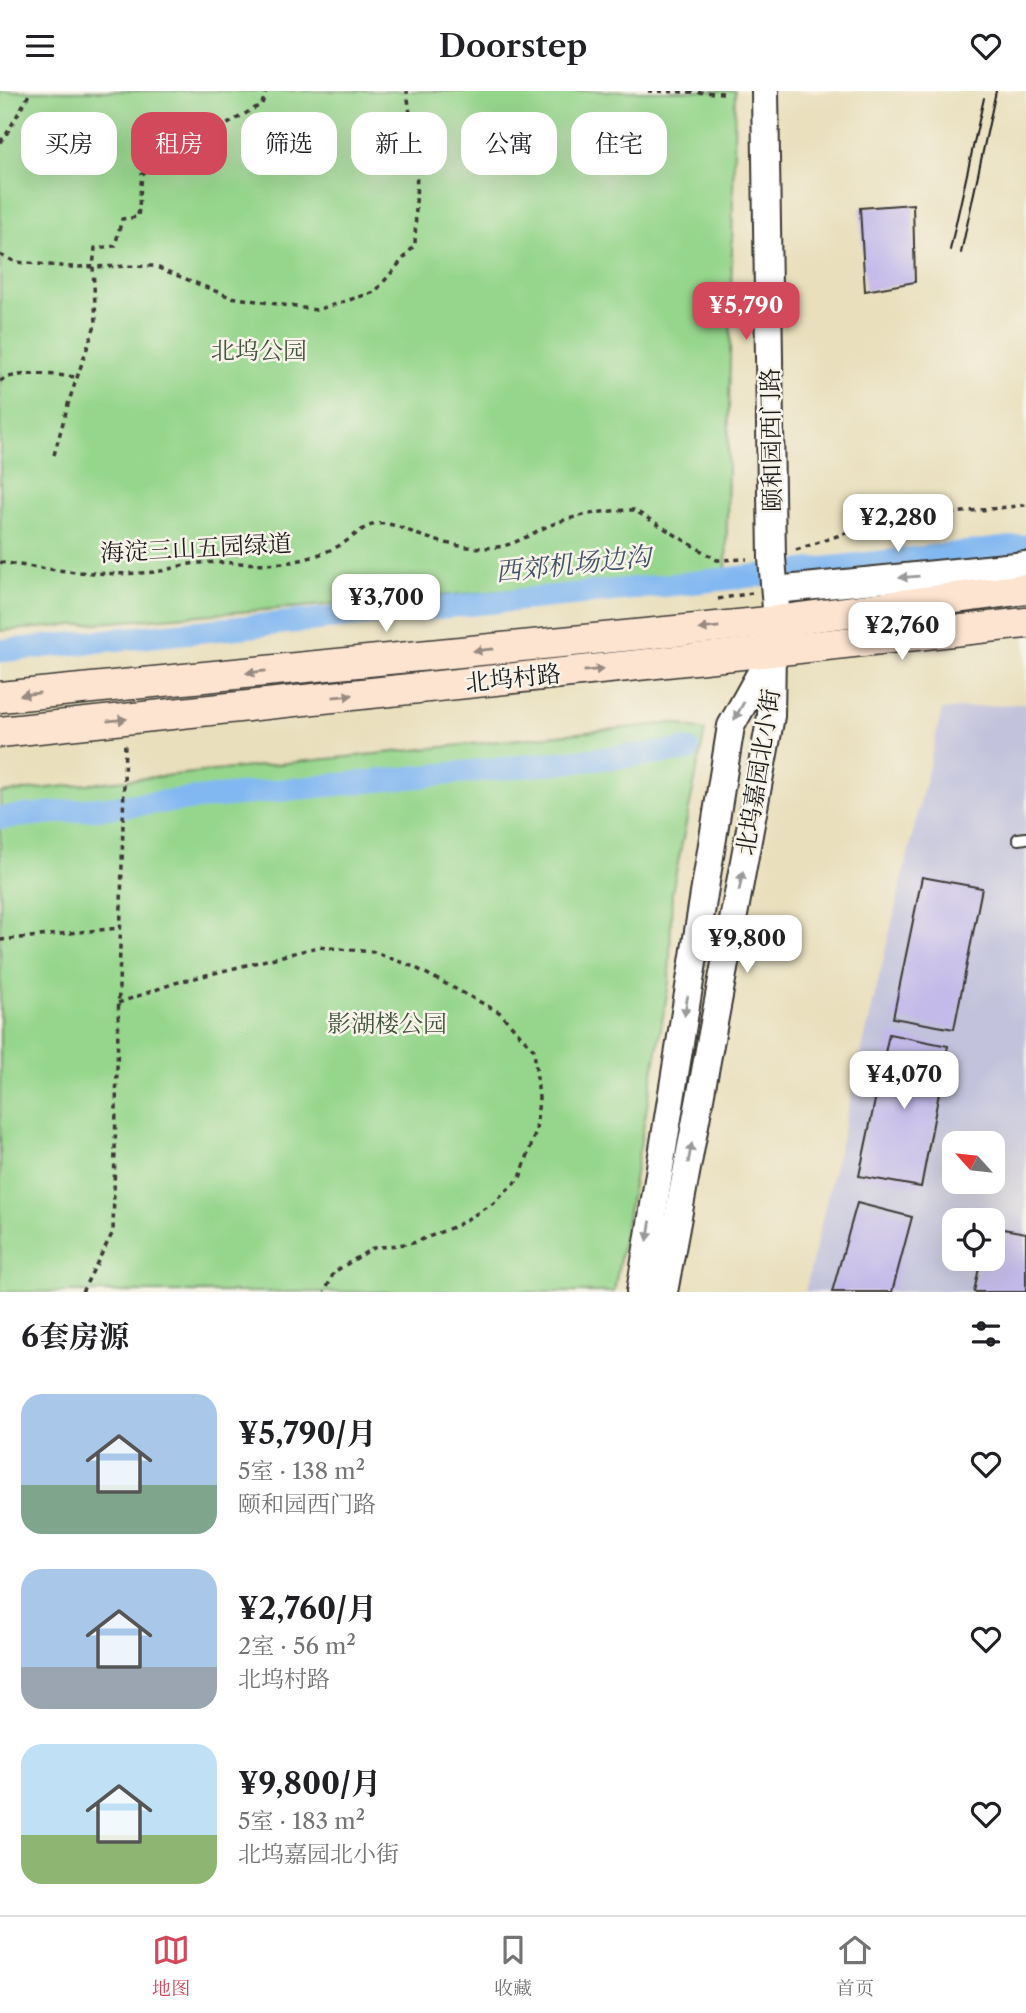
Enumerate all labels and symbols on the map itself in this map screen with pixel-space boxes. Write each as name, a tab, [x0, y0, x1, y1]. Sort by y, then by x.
pin: ¥5,790	[689, 282, 803, 342]
park label: 北坞公园	[211, 336, 307, 365]
street label: 颐和园西门路	[755, 368, 787, 512]
pin: ¥2,280	[841, 495, 955, 554]
street label: 海淀三山五园绿道	[99, 528, 293, 568]
water label: 西郊机场边沟	[494, 540, 656, 588]
one-way arrow	[898, 572, 920, 583]
pin: ¥3,700	[329, 575, 443, 634]
pin: ¥2,760	[845, 603, 959, 662]
one-way arrow	[698, 623, 720, 634]
one-way arrow	[472, 645, 494, 656]
street label: 北坞村路	[464, 659, 562, 697]
one-way arrow	[583, 664, 605, 675]
one-way arrow	[245, 667, 267, 678]
street label: 北坞嘉园北小街	[731, 687, 785, 857]
one-way arrow	[19, 689, 41, 700]
one-way arrow	[332, 690, 354, 701]
one-way arrow	[733, 701, 745, 721]
one-way arrow	[106, 714, 128, 725]
one-way arrow	[735, 870, 746, 892]
pin: ¥9,800	[690, 915, 804, 975]
one-way arrow	[680, 995, 691, 1017]
park label: 影湖楼公园	[327, 1009, 447, 1038]
pin: ¥4,070	[847, 1051, 961, 1111]
north arrow	[942, 1131, 1004, 1193]
one-way arrow	[685, 1142, 696, 1164]
one-way arrow	[644, 1220, 655, 1242]

